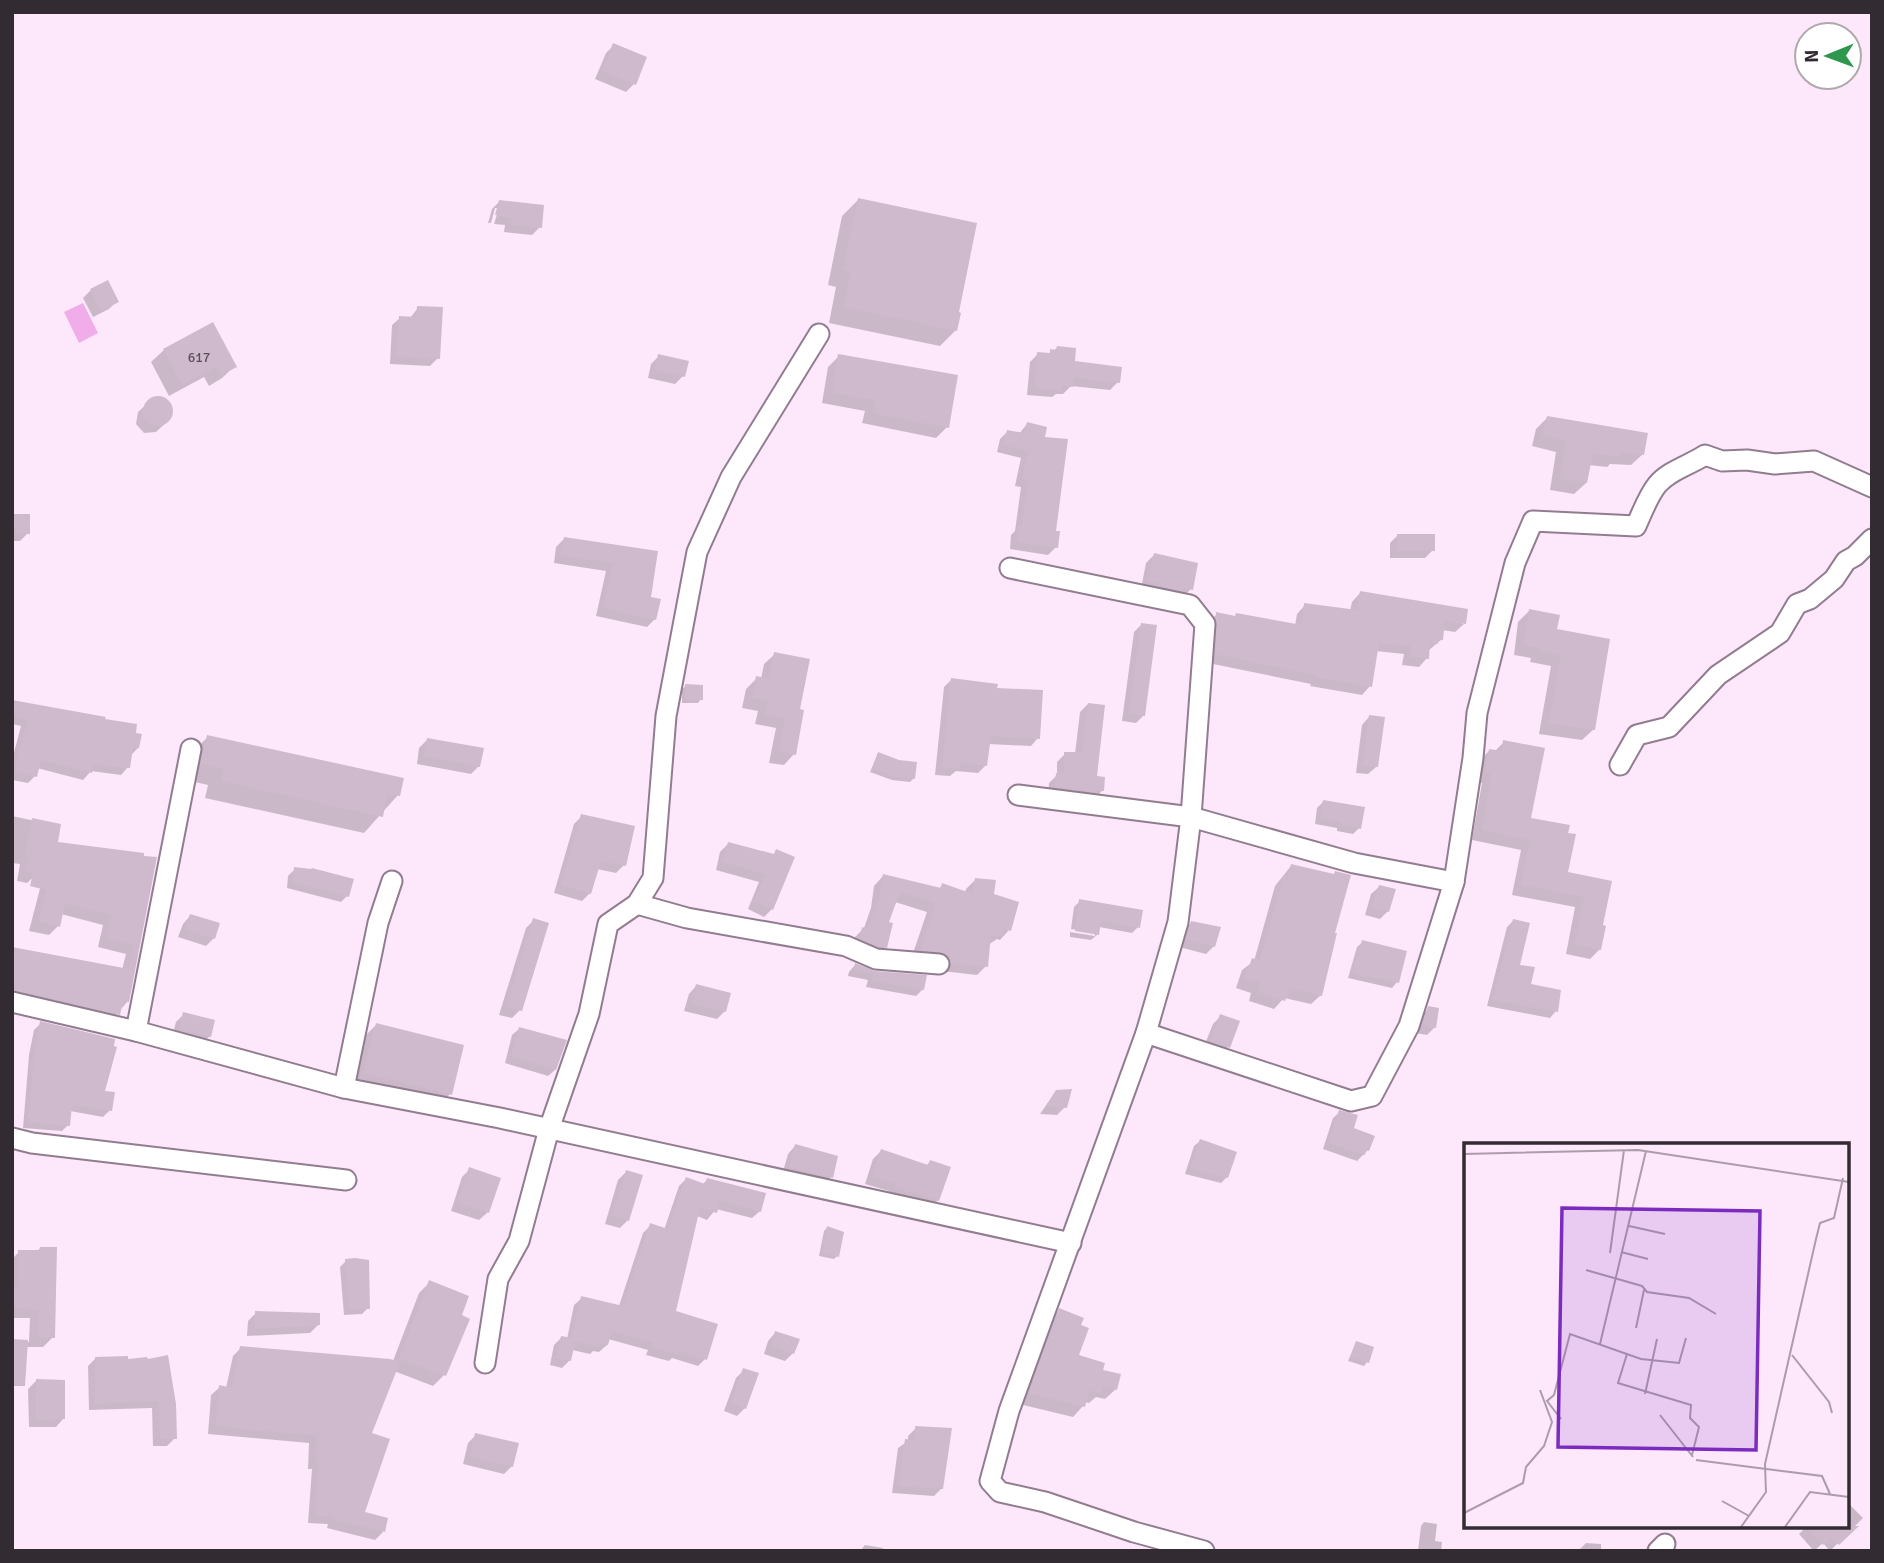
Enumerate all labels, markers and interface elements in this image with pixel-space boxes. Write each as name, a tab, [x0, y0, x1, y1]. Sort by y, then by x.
north arrow	[1793, 21, 1863, 91]
text: N	[1800, 49, 1824, 63]
house number: 617	[188, 349, 210, 366]
inset map	[1464, 1143, 1849, 1528]

